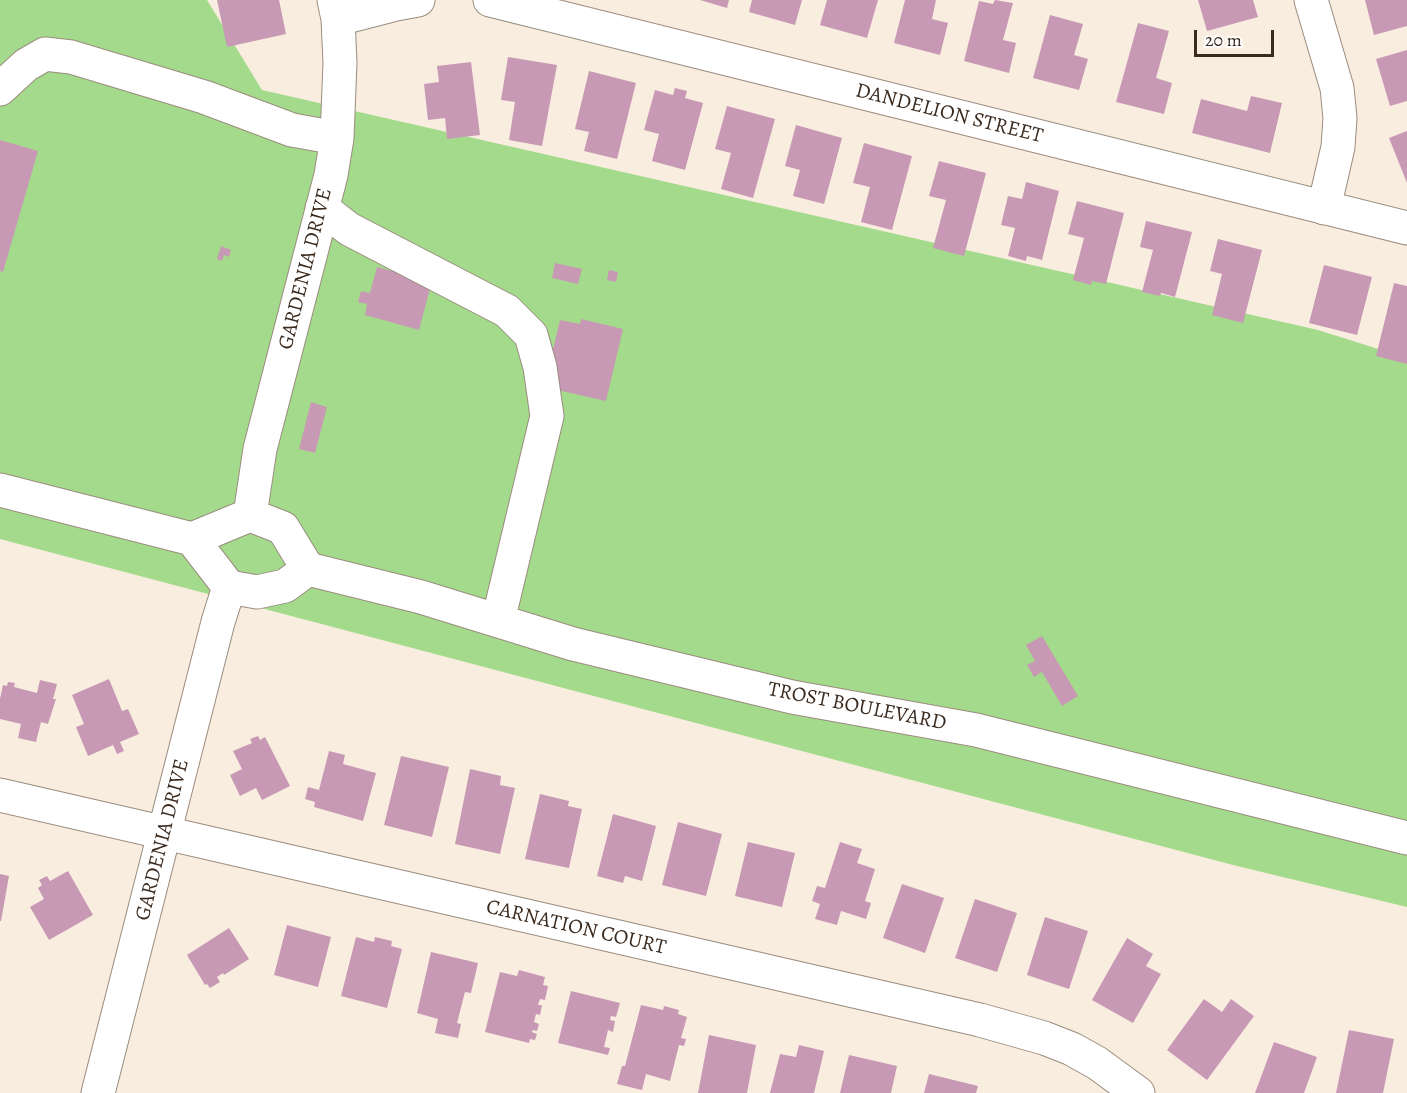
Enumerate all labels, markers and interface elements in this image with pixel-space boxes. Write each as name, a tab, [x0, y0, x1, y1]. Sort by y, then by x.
scale bar	[1197, 18, 1276, 56]
text: 20 m	[1205, 28, 1242, 52]
street label: DANDELION STREET	[853, 79, 1045, 149]
street label: GARDENIA DRIVE	[274, 186, 338, 352]
street label: TROST BOULEVARD	[766, 677, 948, 737]
street label: GARDENIA DRIVE	[131, 757, 195, 923]
street label: CARNATION COURT	[484, 895, 668, 961]

